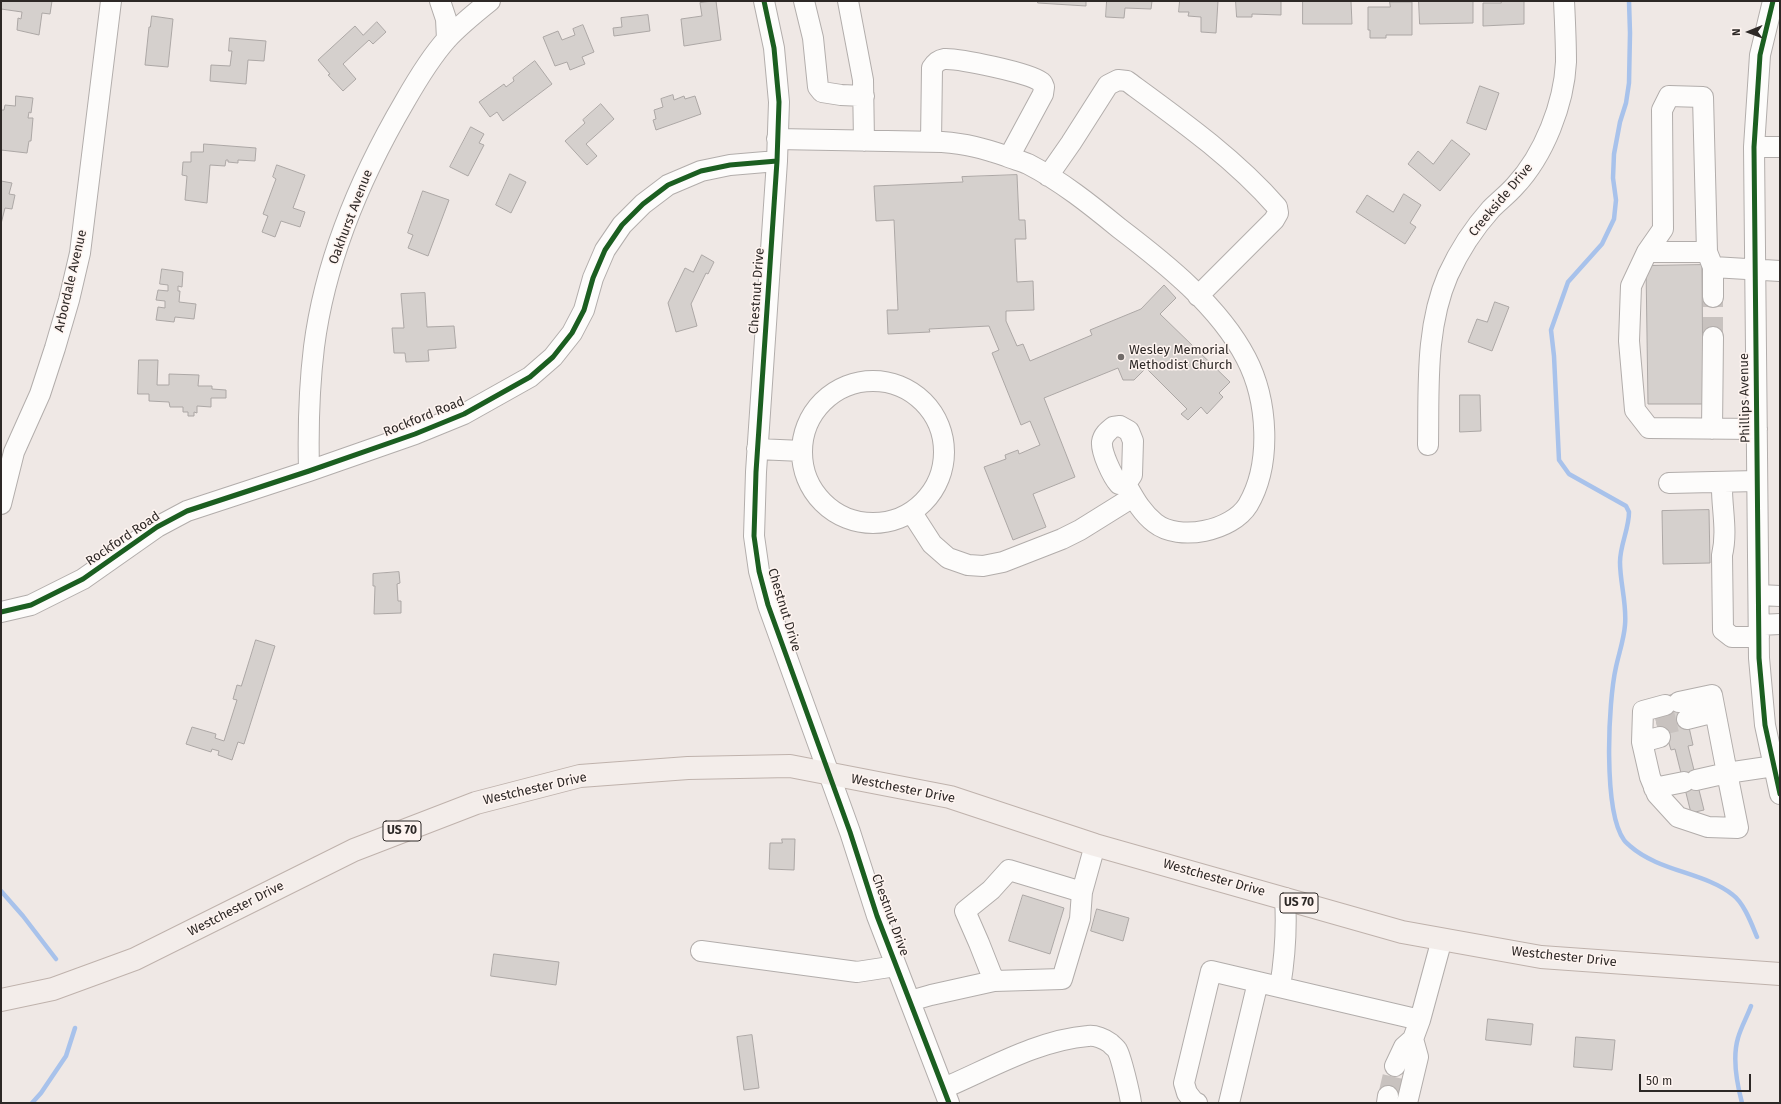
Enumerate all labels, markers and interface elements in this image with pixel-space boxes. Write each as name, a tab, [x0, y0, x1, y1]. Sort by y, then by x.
north arrow	[1729, 12, 1769, 52]
text: N	[1730, 28, 1743, 36]
street label: Creekside Drive	[1466, 160, 1536, 240]
street label: Oakhurst Avenue	[326, 168, 376, 266]
street label: Arbordale Avenue	[52, 228, 90, 334]
street label: Chestnut Drive	[746, 247, 768, 335]
place label: Wesley Memorial Methodist Church	[1129, 342, 1233, 373]
marker: Wesley Memorial Methodist Church	[1116, 352, 1126, 362]
street label: Phillips Avenue	[1736, 353, 1754, 443]
street label: Rockford Road	[381, 394, 467, 440]
street label: Rockford Road	[83, 509, 163, 569]
street label: Chestnut Drive	[764, 566, 804, 654]
street label: Westchester Drive	[482, 770, 588, 808]
street label: Westchester Drive	[850, 771, 956, 807]
road number: US 70	[383, 821, 421, 841]
street label: Westchester Drive	[1161, 856, 1267, 900]
street label: Chestnut Drive	[868, 872, 912, 958]
street label: Westchester Drive	[185, 878, 287, 940]
road number: US 70	[1280, 893, 1318, 913]
street label: Westchester Drive	[1511, 944, 1617, 970]
scale bar	[1641, 1066, 1753, 1092]
text: 50 m	[1646, 1074, 1672, 1088]

